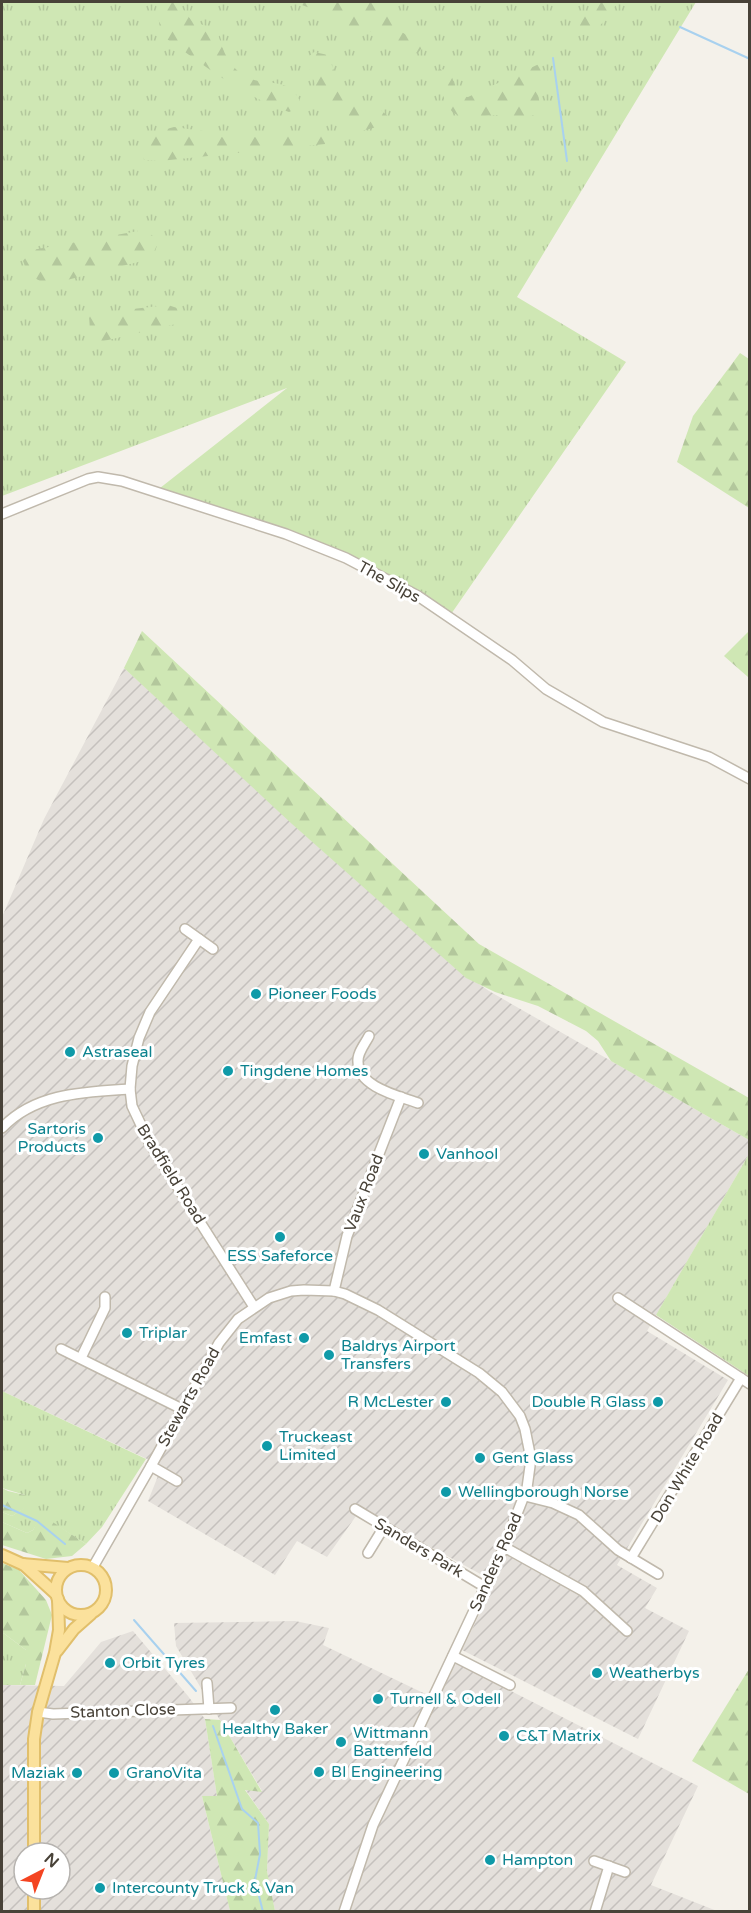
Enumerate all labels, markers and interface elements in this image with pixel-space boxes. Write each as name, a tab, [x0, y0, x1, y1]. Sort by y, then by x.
street label: The Slips	[354, 557, 424, 607]
place label: Pioneer Foods	[268, 984, 377, 1004]
marker: Pioneer Foods	[249, 987, 263, 1001]
place label: Astraseal	[82, 1042, 153, 1062]
marker: Astraseal	[63, 1045, 77, 1059]
place label: Tingdene Homes	[240, 1061, 369, 1081]
marker: Tingdene Homes	[221, 1064, 235, 1078]
place label: Sartoris Products	[18, 1119, 86, 1157]
street label: Bradfield Road	[132, 1120, 210, 1228]
marker: Sartoris Products	[91, 1131, 105, 1145]
place label: Vanhool	[436, 1144, 498, 1164]
marker: Vanhool	[417, 1147, 431, 1161]
street label: Vaux Road	[340, 1151, 388, 1235]
marker: ESS Safeforce	[273, 1230, 287, 1244]
place label: ESS Safeforce	[227, 1246, 333, 1266]
place label: Triplar	[139, 1323, 188, 1343]
marker: Triplar	[120, 1326, 134, 1340]
place label: Emfast	[239, 1328, 292, 1348]
marker: Emfast	[297, 1331, 311, 1345]
place label: Baldrys Airport Transfers	[341, 1336, 456, 1374]
street label: Stewarts Road	[154, 1344, 224, 1450]
marker: Baldrys Airport Transfers	[322, 1348, 336, 1362]
place label: R McLester	[348, 1392, 435, 1412]
place label: Double R Glass	[532, 1392, 646, 1412]
marker: R McLester	[439, 1395, 453, 1409]
marker: Double R Glass	[651, 1395, 665, 1409]
street label: Don White Road	[646, 1409, 728, 1527]
place label: Truckeast Limited	[279, 1427, 353, 1465]
marker: Truckeast Limited	[260, 1439, 274, 1453]
place label: Gent Glass	[492, 1448, 573, 1468]
marker: Gent Glass	[473, 1451, 487, 1465]
place label: Wellingborough Norse	[458, 1482, 629, 1502]
marker: Wellingborough Norse	[439, 1485, 453, 1499]
street label: Sanders Road	[465, 1510, 527, 1614]
street label: Sanders Park	[371, 1514, 467, 1582]
place label: Orbit Tyres	[122, 1653, 205, 1673]
marker: Orbit Tyres	[103, 1656, 117, 1670]
place label: Weatherbys	[609, 1663, 700, 1683]
marker: Weatherbys	[590, 1666, 604, 1680]
place label: Turnell & Odell	[390, 1689, 501, 1709]
marker: Turnell & Odell	[371, 1692, 385, 1706]
street label: Stanton Close	[70, 1699, 176, 1723]
marker: Healthy Baker	[268, 1703, 282, 1717]
place label: Healthy Baker	[222, 1719, 329, 1739]
place label: Wittmann Battenfeld	[353, 1723, 432, 1761]
place label: C&T Matrix	[516, 1726, 601, 1746]
marker: C&T Matrix	[497, 1729, 511, 1743]
marker: Wittmann Battenfeld	[334, 1735, 348, 1749]
place label: BI Engineering	[331, 1762, 443, 1782]
place label: Maziak	[11, 1763, 65, 1783]
place label: GranoVita	[126, 1763, 202, 1783]
marker: BI Engineering	[312, 1765, 326, 1779]
marker: Maziak	[70, 1766, 84, 1780]
marker: GranoVita	[107, 1766, 121, 1780]
north arrow	[12, 1841, 72, 1901]
text: N	[40, 1849, 63, 1872]
place label: Hampton	[502, 1850, 573, 1870]
marker: Hampton	[483, 1853, 497, 1867]
place label: Intercounty Truck & Van	[112, 1878, 294, 1898]
marker: Intercounty Truck & Van	[93, 1881, 107, 1895]

